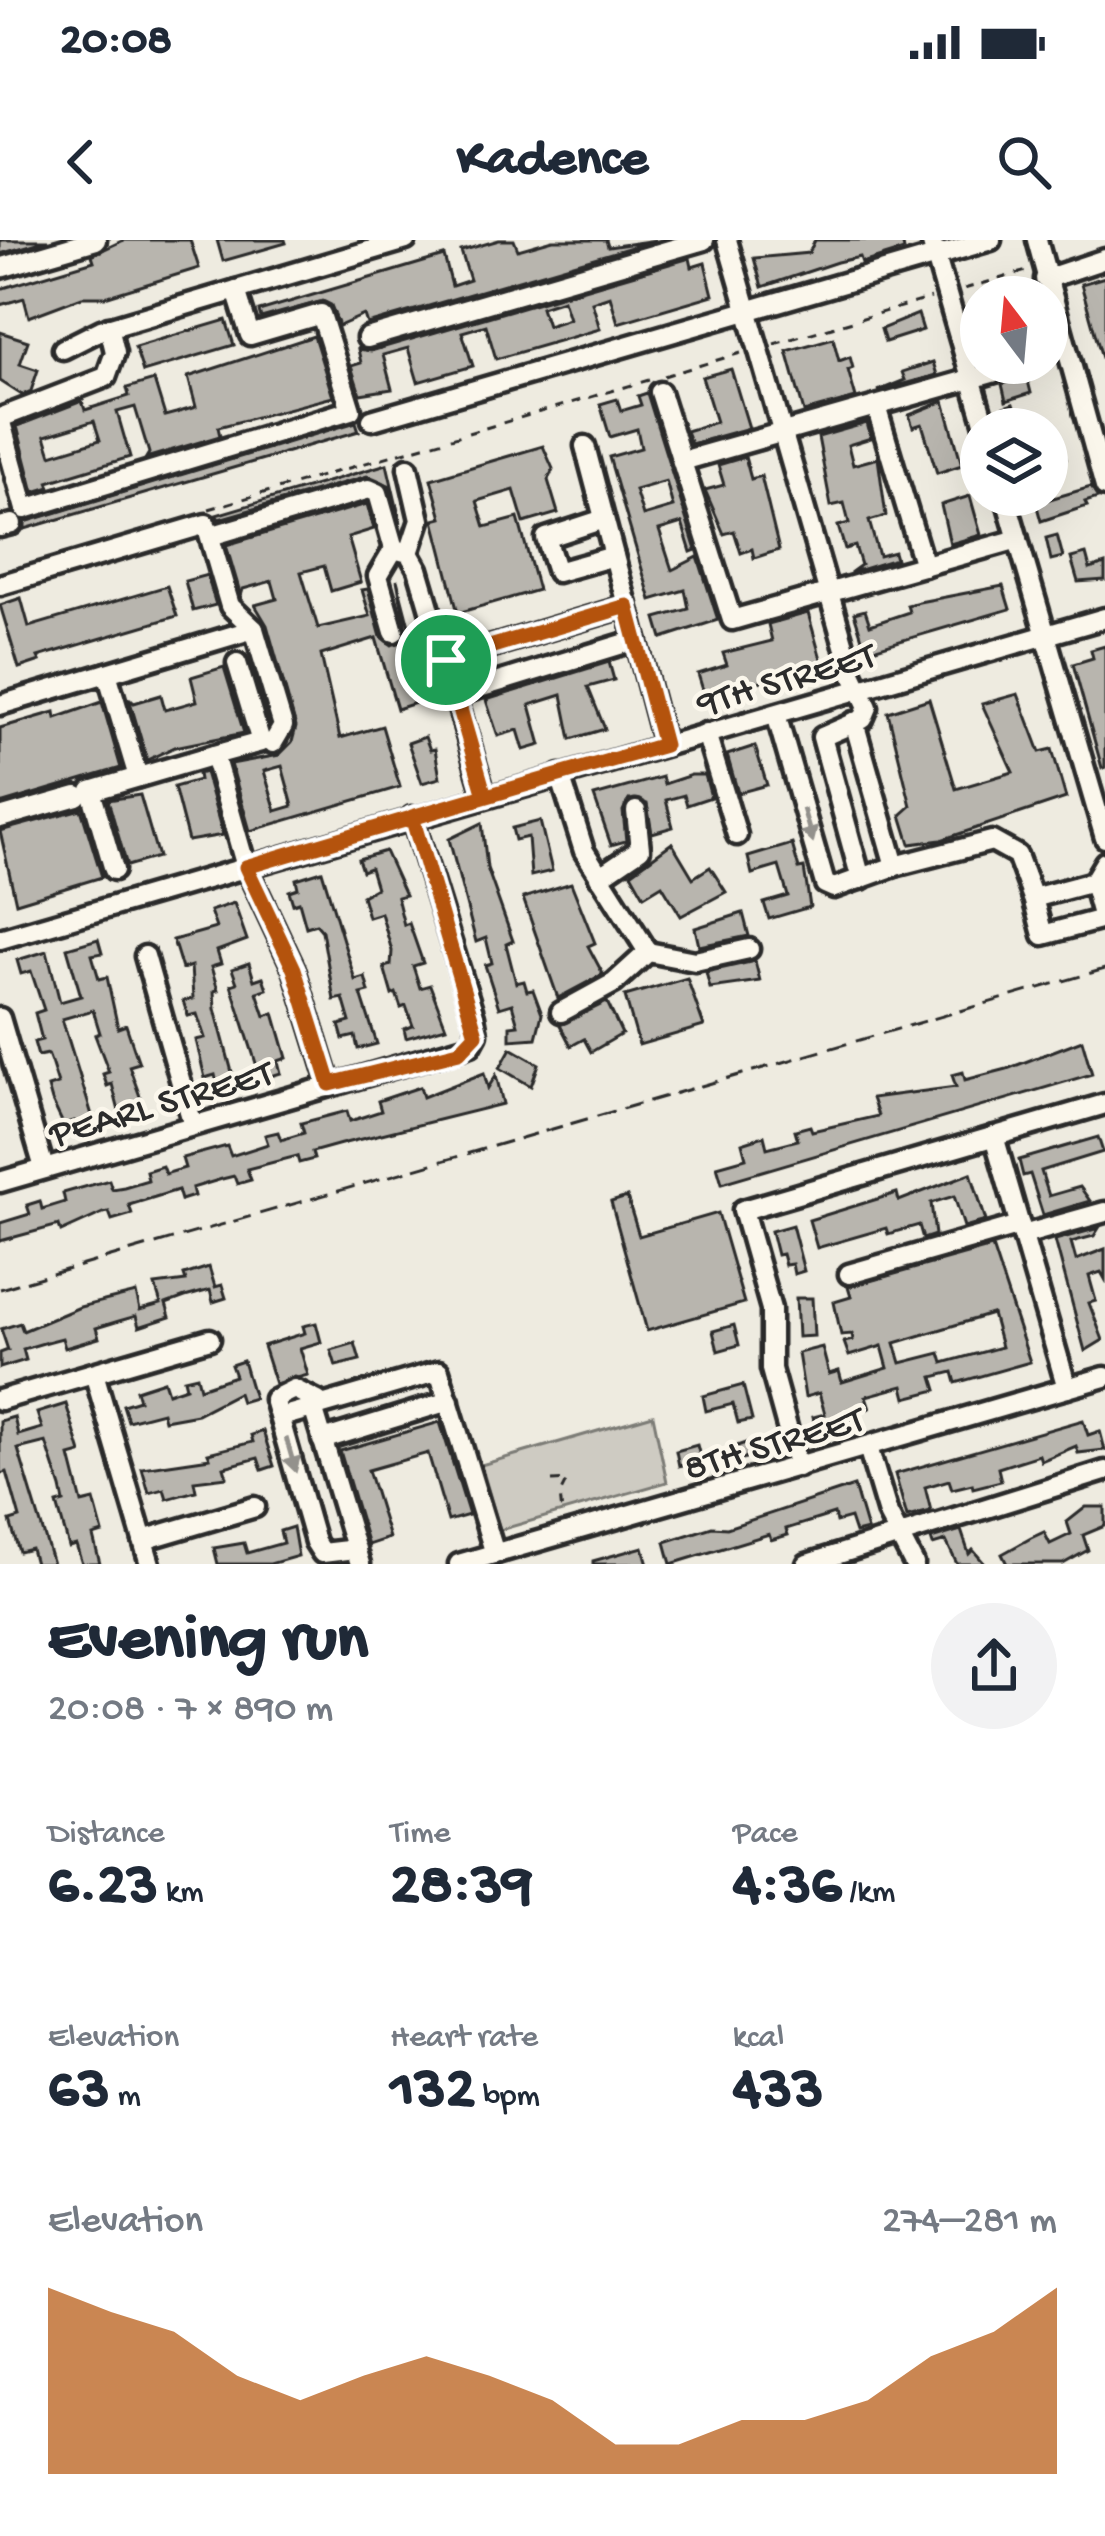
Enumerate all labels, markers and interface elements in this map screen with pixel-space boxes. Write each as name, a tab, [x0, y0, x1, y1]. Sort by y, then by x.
text: 20:08	[60, 16, 172, 69]
icon: back	[48, 129, 114, 195]
icon: search	[991, 129, 1057, 195]
text: Kadence	[457, 130, 648, 194]
north arrow	[960, 276, 1068, 384]
map controls	[960, 276, 1068, 516]
button: layers	[960, 408, 1068, 516]
pin	[395, 609, 497, 711]
icon: arrive	[413, 627, 479, 693]
street label: 9TH STREET	[692, 635, 883, 730]
one-way arrow	[800, 808, 818, 845]
street label: PEARL STREET	[43, 1052, 281, 1161]
street label: 8TH STREET	[680, 1399, 872, 1494]
one-way arrow	[283, 1437, 302, 1474]
button: share	[931, 1603, 1057, 1729]
text: Evening run	[48, 1604, 368, 1682]
text: 20:08 · 7 × 890 m	[48, 1688, 333, 1734]
text: Distance	[48, 1816, 165, 1854]
text: Time	[390, 1816, 451, 1854]
text: Pace	[733, 1816, 797, 1854]
text: 6.23	[48, 1854, 158, 1924]
text: 28:39	[390, 1854, 533, 1924]
text: 4:36	[733, 1854, 841, 1924]
text: km	[158, 1875, 204, 1913]
text: /km	[841, 1875, 895, 1913]
text: Elevation	[48, 2020, 179, 2058]
text: Heart rate	[390, 2020, 538, 2058]
text: kcal	[733, 2020, 784, 2058]
text: 63	[48, 2058, 110, 2128]
text: 132	[390, 2058, 475, 2128]
text: 433	[733, 2058, 823, 2128]
text: m	[110, 2079, 141, 2117]
text: bpm	[475, 2079, 540, 2117]
text: Elevation	[48, 2200, 203, 2246]
text: 274–281 m	[882, 2200, 1057, 2246]

